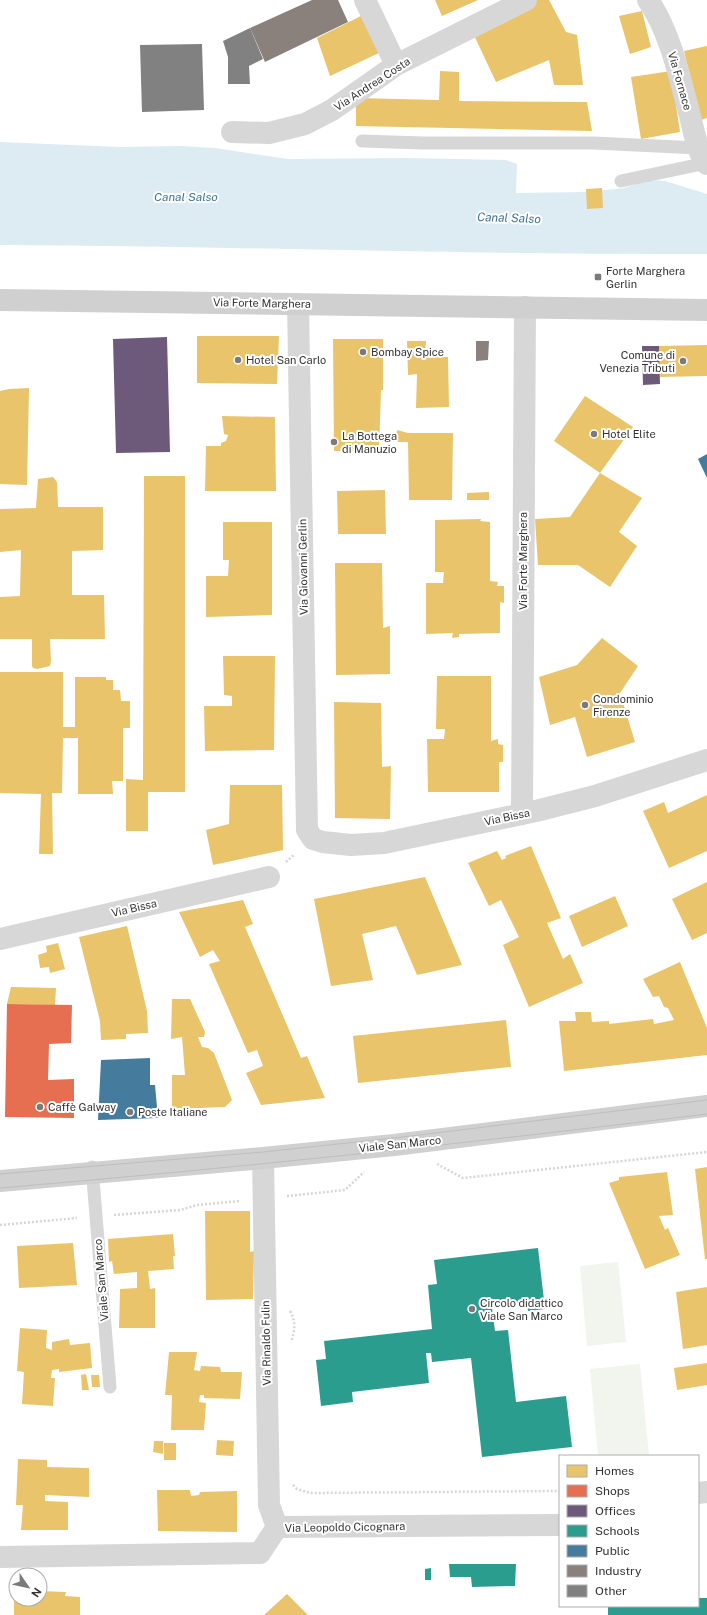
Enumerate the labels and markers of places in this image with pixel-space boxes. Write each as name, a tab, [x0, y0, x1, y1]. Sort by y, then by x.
place label: Forte Marghera Gerlin	[606, 265, 685, 290]
marker: Forte Marghera Gerlin	[593, 272, 603, 282]
place label: Bombay Spice	[371, 346, 444, 358]
marker: Bombay Spice	[358, 347, 368, 357]
place label: Comune di Venezia Tributi	[599, 349, 675, 374]
place label: Hotel San Carlo	[246, 354, 326, 366]
marker: Hotel San Carlo	[233, 355, 243, 365]
marker: Comune di Venezia Tributi	[678, 356, 688, 366]
place label: Hotel Elite	[602, 428, 656, 440]
marker: Hotel Elite	[589, 429, 599, 439]
place label: La Bottega di Manuzio	[342, 430, 397, 455]
marker: La Bottega di Manuzio	[329, 437, 339, 447]
place label: Condominio Firenze	[593, 693, 654, 718]
marker: Condominio Firenze	[580, 700, 590, 710]
place label: Caffè Galway	[48, 1101, 116, 1113]
marker: Caffè Galway	[35, 1102, 45, 1112]
place label: Poste Italiane	[138, 1106, 208, 1118]
marker: Poste Italiane	[125, 1107, 135, 1117]
place label: Circolo didattico Viale San Marco	[480, 1297, 563, 1322]
marker: Circolo didattico Viale San Marco	[467, 1304, 477, 1314]

